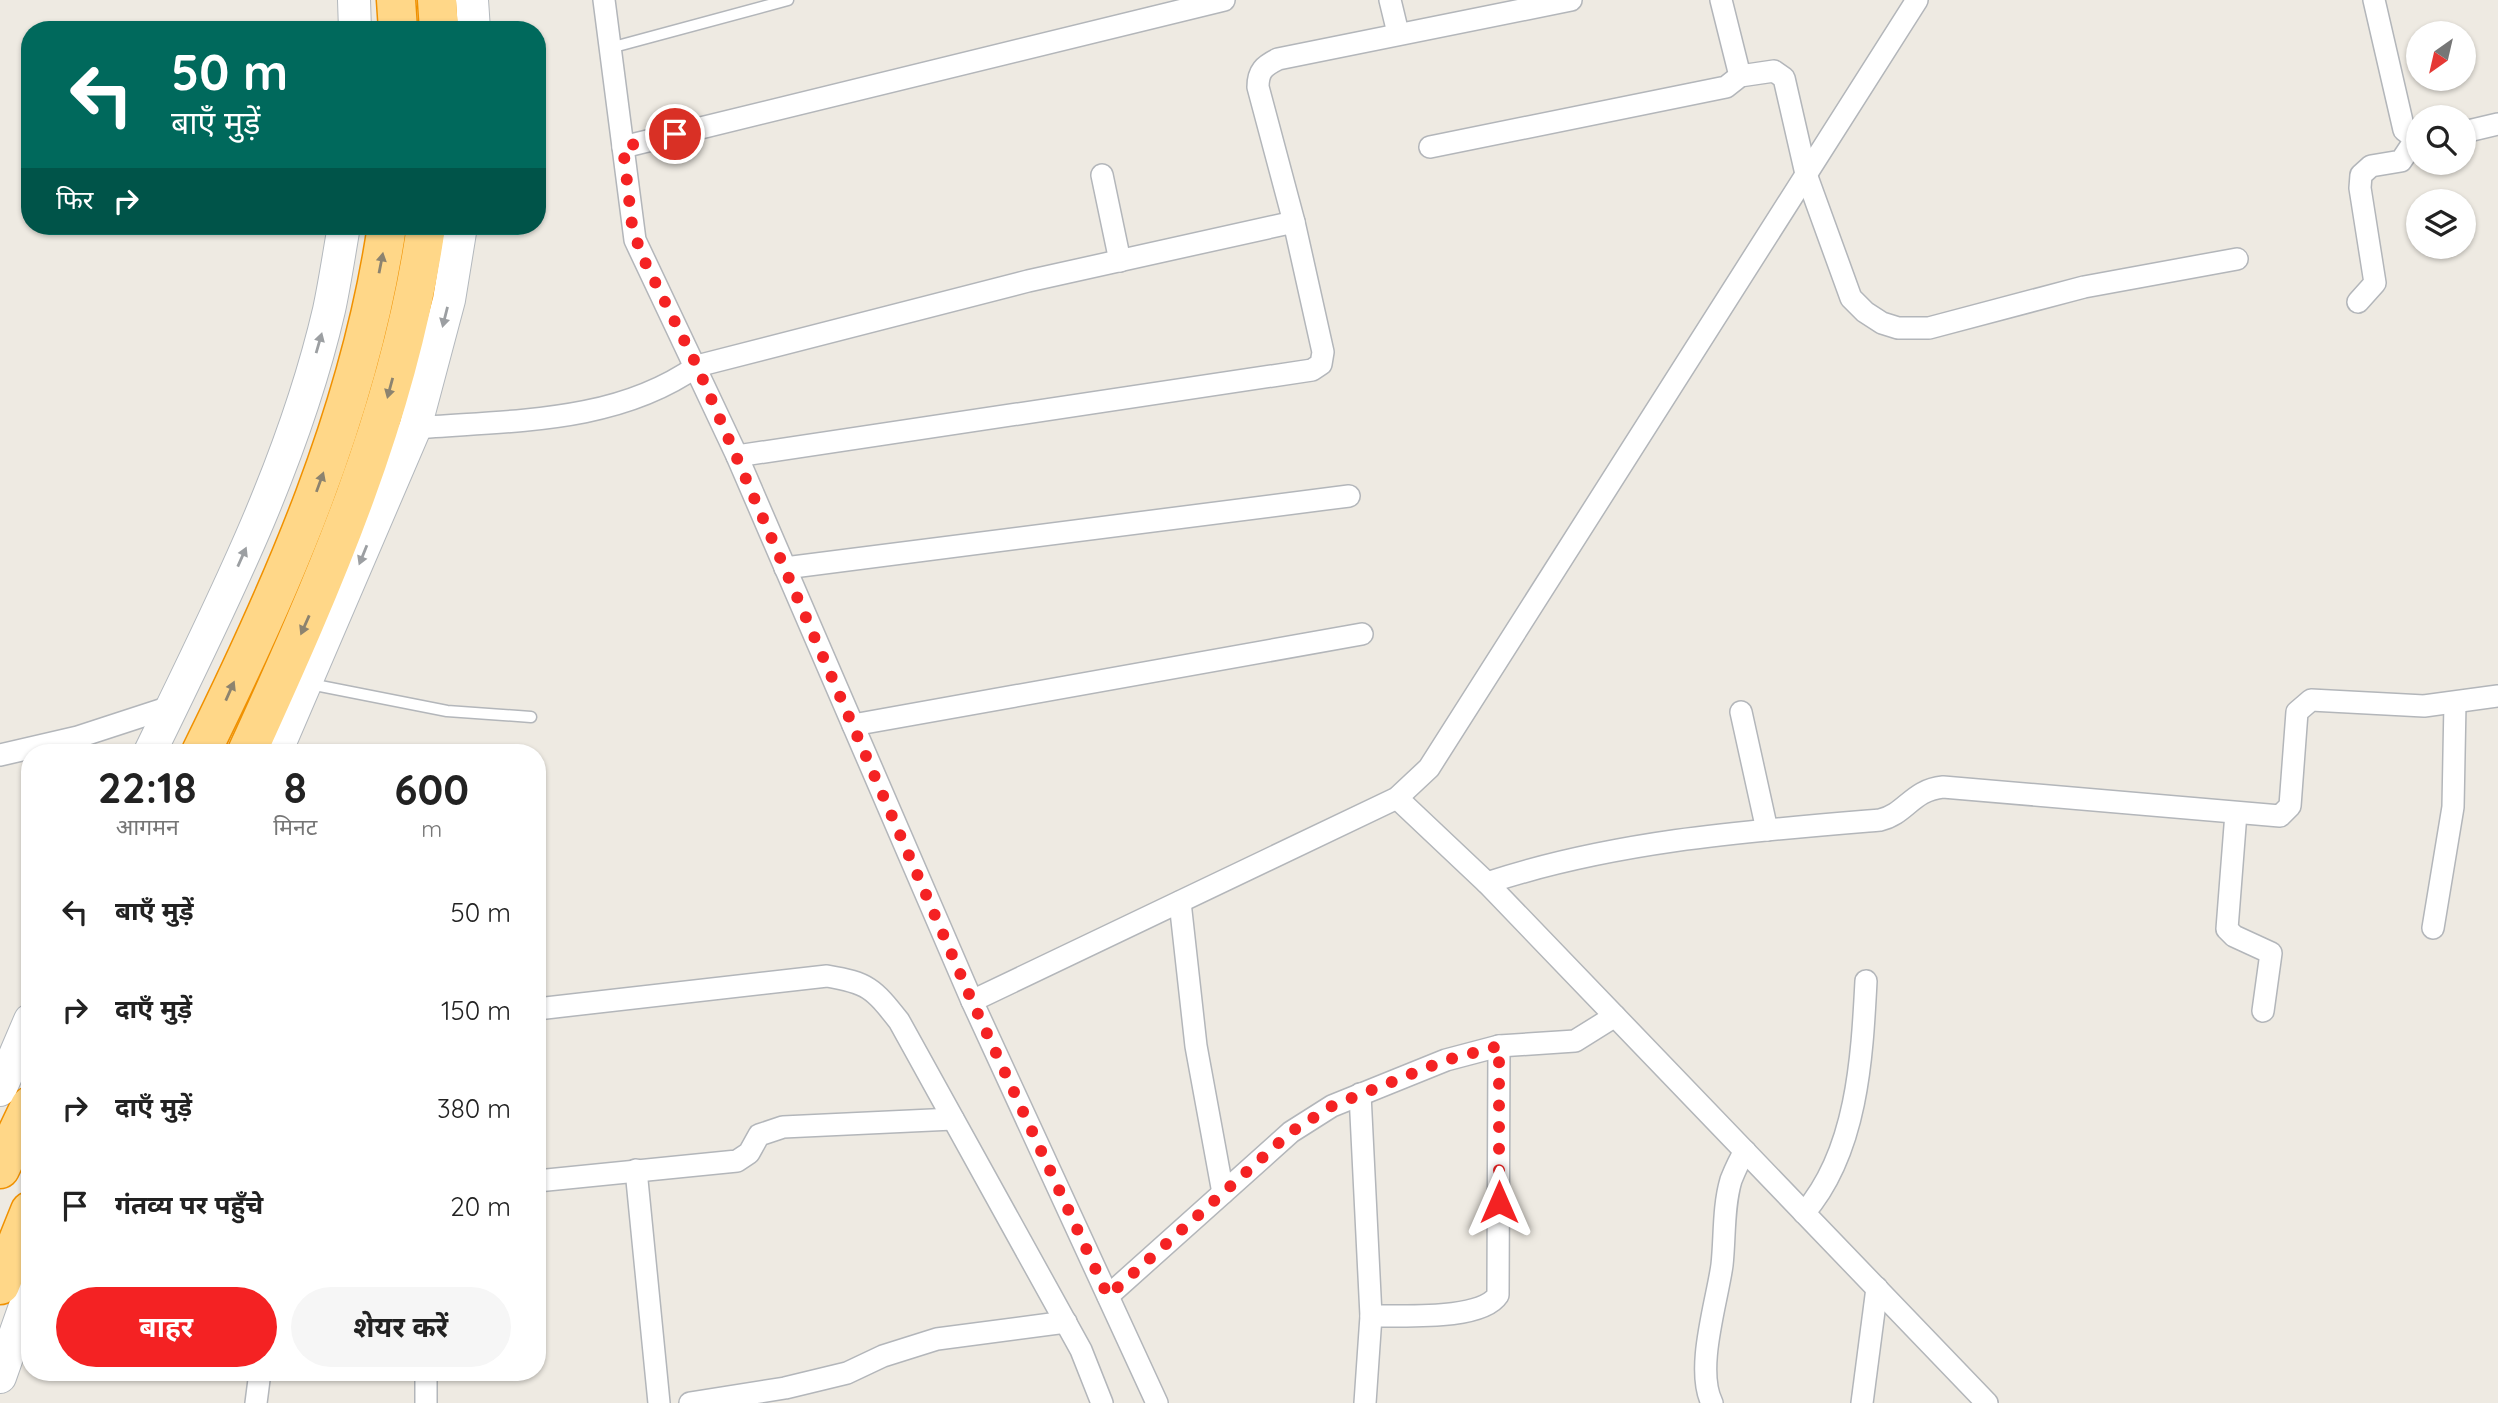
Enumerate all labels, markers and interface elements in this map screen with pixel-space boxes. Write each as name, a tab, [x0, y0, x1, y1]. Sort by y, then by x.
north arrow	[2406, 21, 2476, 91]
map controls	[2406, 21, 2476, 259]
text: 50 m	[171, 41, 288, 102]
icon: left	[56, 49, 147, 140]
text: बाएँ मुड़ें	[171, 102, 260, 142]
pin	[645, 104, 705, 164]
button: search	[2406, 105, 2476, 175]
icon: arrive	[656, 115, 694, 153]
icon: right	[107, 182, 145, 220]
text: फिर	[56, 183, 93, 216]
button: layers	[2406, 189, 2476, 259]
one-way arrow	[376, 252, 387, 274]
one-way arrow	[439, 306, 450, 328]
one-way arrow	[315, 333, 325, 354]
one-way arrow	[384, 377, 395, 399]
one-way arrow	[315, 471, 326, 492]
one-way arrow	[357, 544, 368, 565]
one-way arrow	[236, 547, 248, 567]
one-way arrow	[299, 615, 311, 635]
one-way arrow	[224, 681, 236, 701]
text: 22:18	[98, 761, 196, 814]
text: 8	[284, 761, 307, 814]
text: 600	[394, 763, 469, 816]
text: आगमन	[116, 812, 179, 841]
text: मिनट	[273, 812, 317, 841]
text: m	[421, 814, 442, 843]
icon: left	[56, 893, 94, 931]
text: बाएँ मुड़ें	[115, 894, 194, 927]
text: 50 m	[451, 896, 511, 929]
icon: right	[56, 991, 94, 1029]
text: दाएँ मुड़ें	[115, 992, 192, 1025]
text: 150 m	[441, 994, 511, 1027]
icon: right	[56, 1089, 94, 1127]
text: दाएँ मुड़ें	[115, 1090, 192, 1123]
text: 380 m	[437, 1092, 511, 1125]
position arrow	[1462, 1165, 1536, 1239]
icon: arrive	[56, 1187, 94, 1225]
text: गंतव्य पर पहुँचे	[115, 1188, 263, 1221]
text: 20 m	[450, 1190, 511, 1223]
button: बाहर	[56, 1287, 277, 1367]
button: शेयर करें	[291, 1287, 511, 1367]

